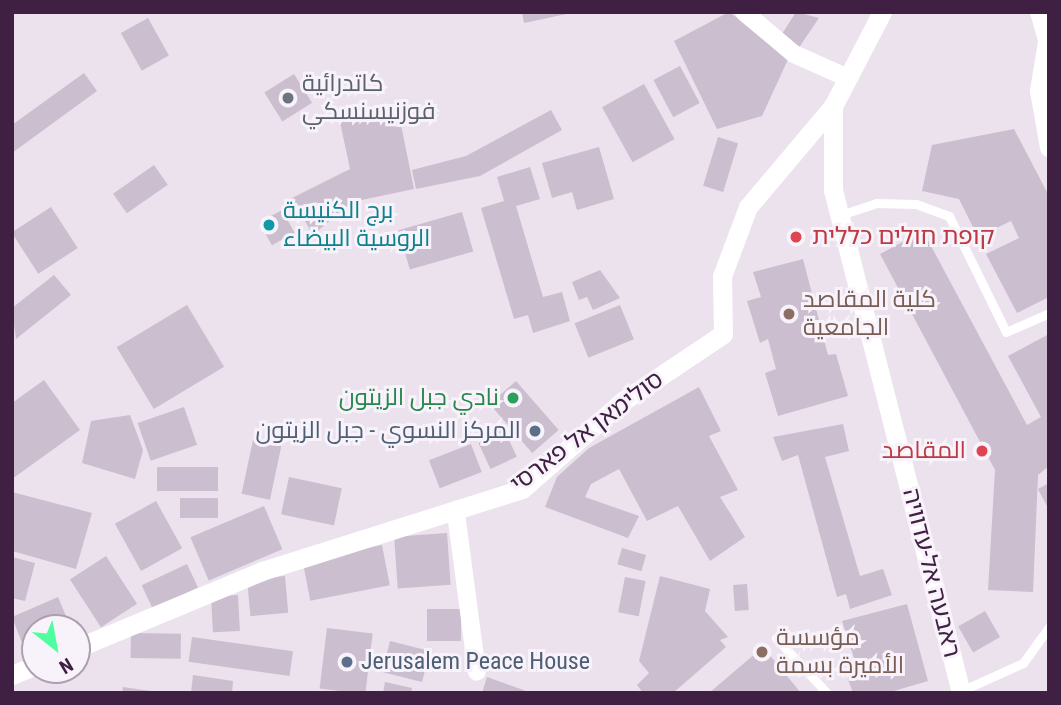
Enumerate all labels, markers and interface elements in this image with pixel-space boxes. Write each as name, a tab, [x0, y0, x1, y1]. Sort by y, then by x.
place label: كاتدرائية فوزنيسنسكي	[302, 70, 436, 126]
marker: كاتدرائية فوزنيسنسكي	[280, 90, 296, 106]
place label: برج الكنيسة الروسية البيضاء	[283, 197, 430, 253]
marker: برج الكنيسة الروسية البيضاء	[261, 217, 277, 233]
place label: קופת חולים כללית	[812, 223, 995, 251]
marker: קופת חולים כללית	[786, 227, 806, 247]
place label: كلية المقاصد الجامعية	[803, 286, 936, 342]
marker: كلية المقاصد الجامعية	[781, 306, 797, 322]
street label: סולימאן אל פארסי	[505, 365, 669, 499]
place label: نادي جبل الزيتون	[339, 384, 499, 412]
marker: نادي جبل الزيتون	[505, 390, 521, 406]
place label: المركز النسوي - جبل الزيتون	[256, 417, 521, 445]
marker: المركز النسوي - جبل الزيتون	[527, 423, 543, 439]
place label: المقاصد	[882, 437, 966, 465]
marker: المقاصد	[972, 441, 992, 461]
street label: ראבעה אל-עדוויה	[896, 486, 966, 660]
north arrow	[21, 614, 91, 684]
place label: مؤسسة الأميرة بسمة	[776, 624, 904, 680]
marker: مؤسسة الأميرة بسمة	[754, 644, 770, 660]
place label: Jerusalem Peace House	[361, 648, 590, 676]
text: N	[55, 653, 77, 679]
marker: Jerusalem Peace House	[339, 654, 355, 670]

